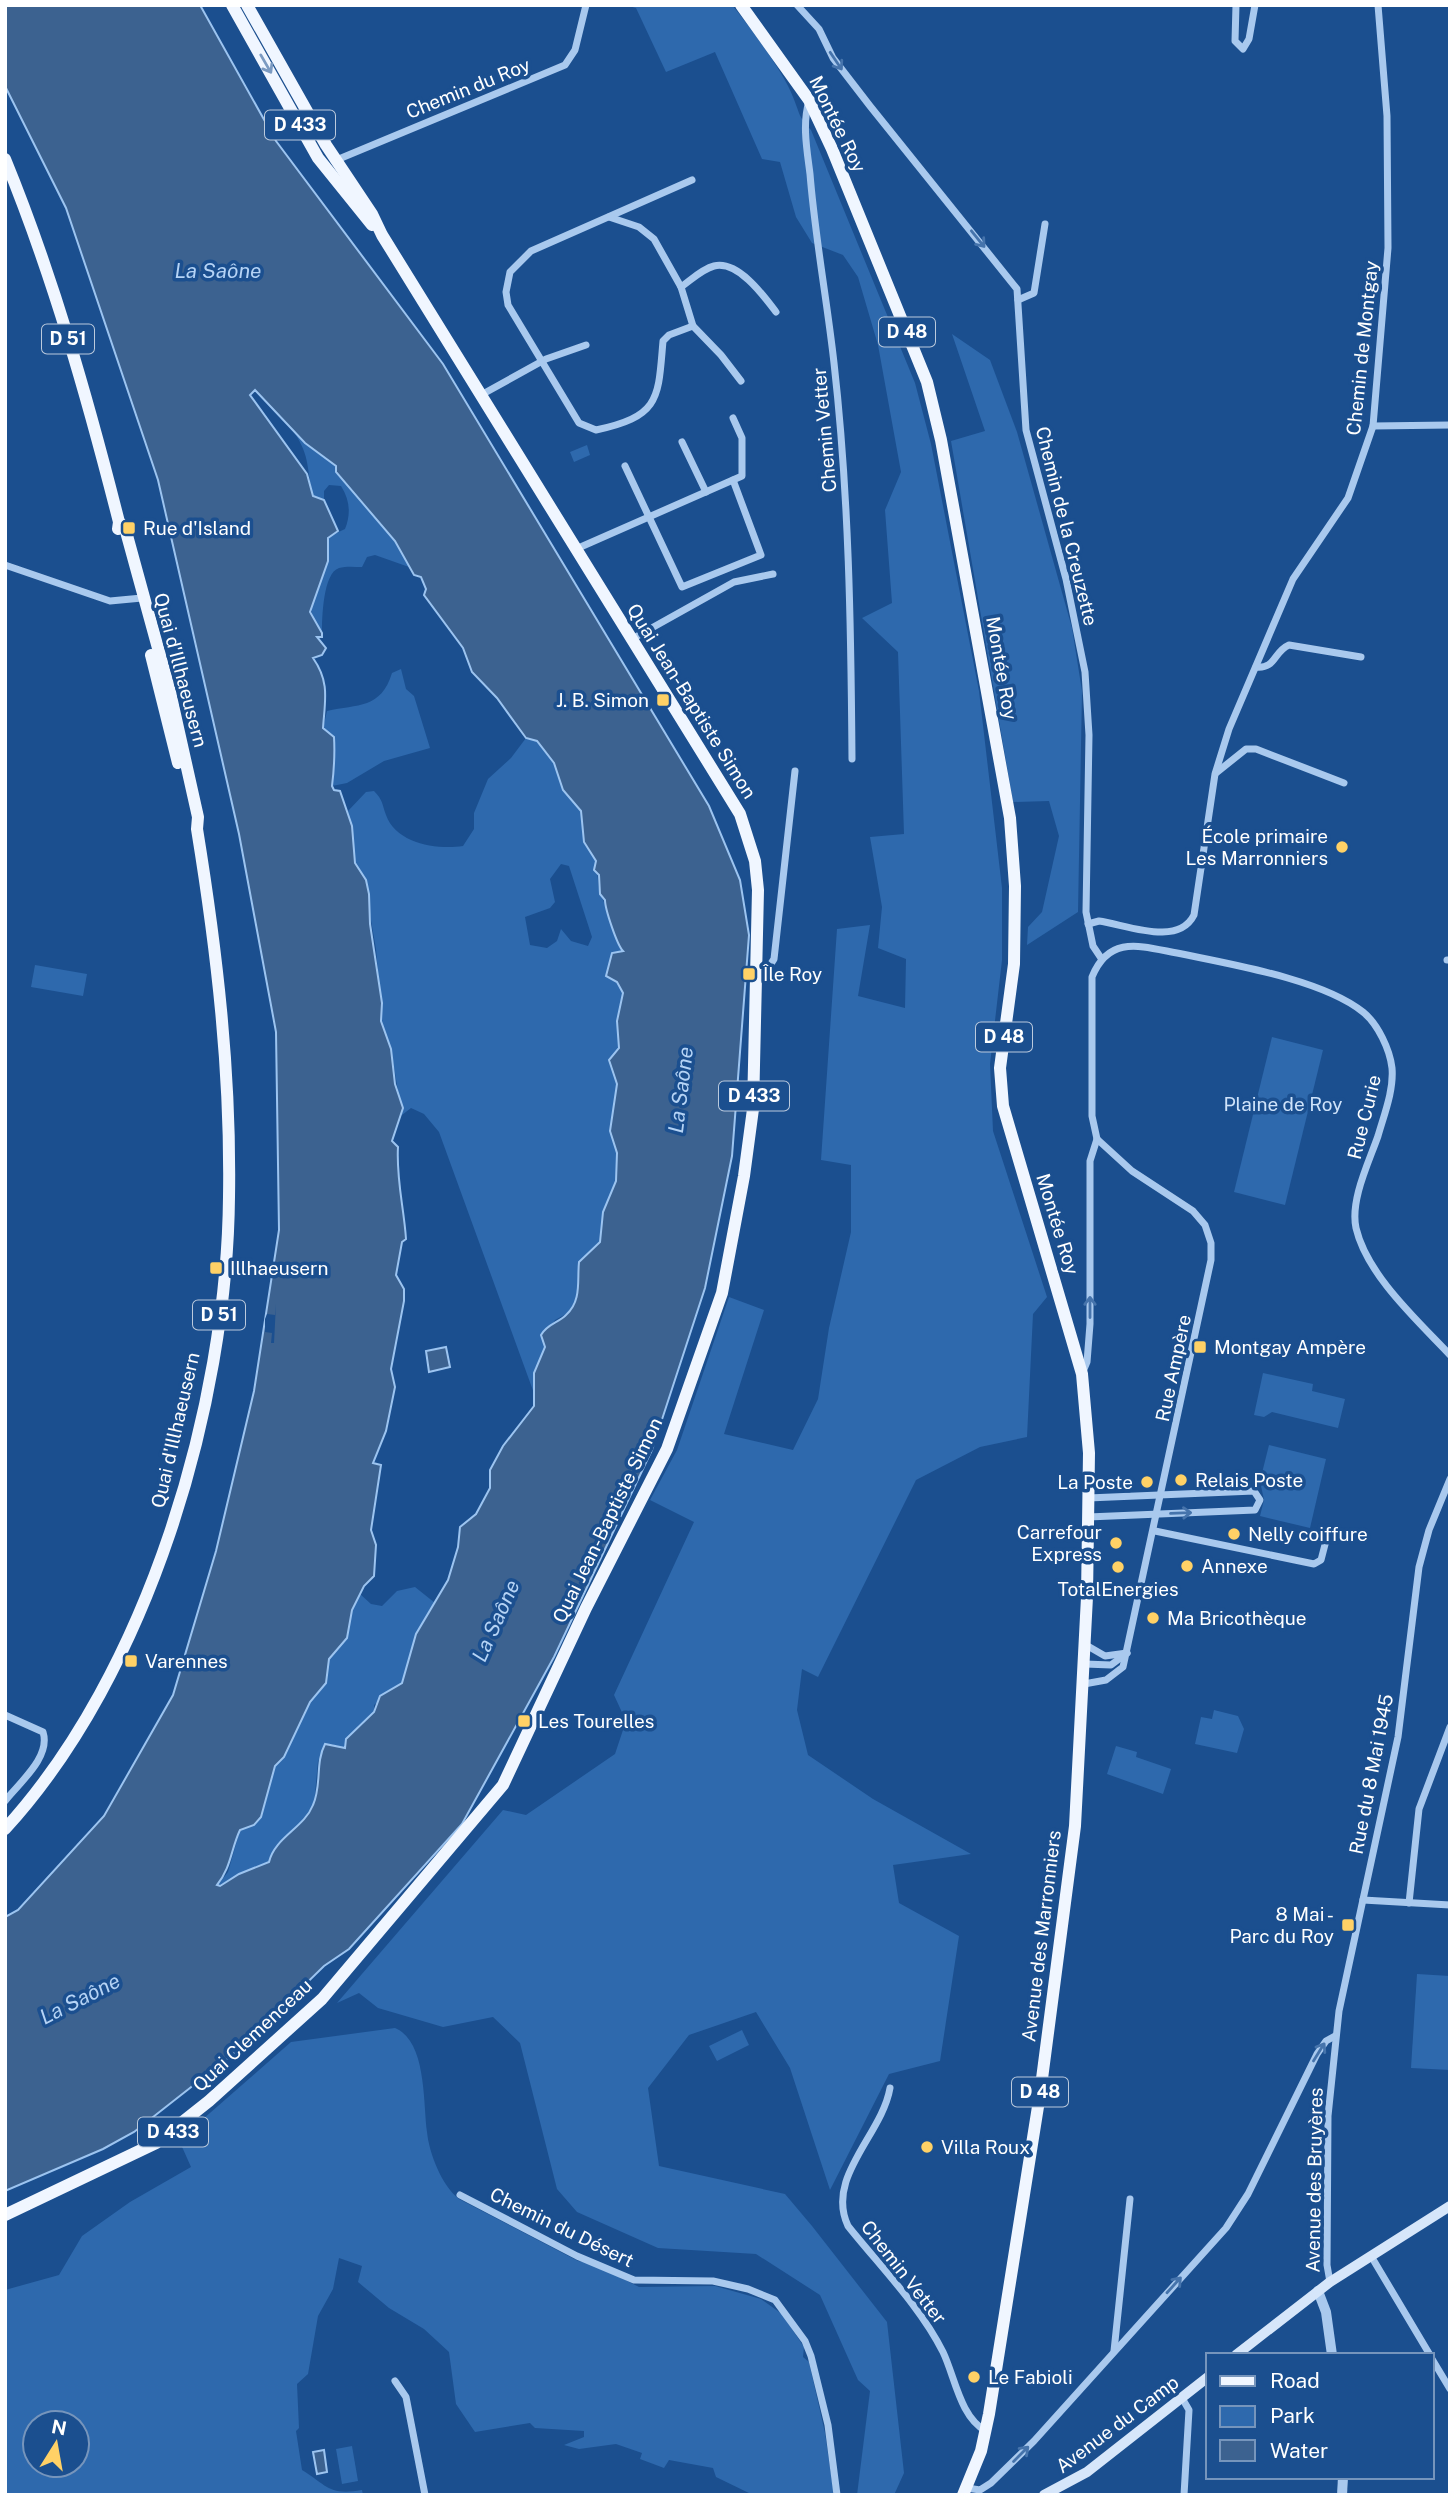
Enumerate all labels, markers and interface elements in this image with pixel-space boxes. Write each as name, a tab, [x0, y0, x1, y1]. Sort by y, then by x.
one-way arrow	[829, 51, 843, 70]
street label: Chemin du Roy	[403, 53, 533, 123]
one-way arrow	[259, 54, 273, 74]
street label: Montée Roy	[805, 72, 871, 176]
road number: D 433	[265, 110, 335, 140]
one-way arrow	[970, 229, 985, 247]
water label: La Saône	[174, 258, 262, 283]
street label: Chemin de Montgay	[1342, 260, 1382, 436]
road number: D 48	[879, 318, 935, 346]
road number: D 51	[42, 324, 94, 354]
street label: Chemin Vetter	[808, 367, 840, 493]
street label: Chemin de la Creuzette	[1032, 424, 1102, 628]
place label: Rue d'Island	[143, 517, 251, 539]
marker: Rue d'Island	[121, 520, 137, 536]
street label: Quai d'Illhaeusern	[150, 590, 212, 750]
street label: Quai Jean-Baptiste Simon	[623, 600, 761, 802]
street label: Montée Roy	[982, 615, 1022, 721]
place label: J. B. Simon	[556, 689, 649, 711]
marker: J. B. Simon	[655, 692, 671, 708]
place label: École primaire Les Marronniers	[1185, 825, 1328, 869]
marker: École primaire Les Marronniers	[1334, 839, 1350, 855]
place label: Île Roy	[762, 963, 822, 985]
marker: Île Roy	[741, 966, 757, 982]
road number: D 48	[976, 1022, 1032, 1052]
water label: La Saône	[663, 1045, 698, 1135]
street label: Rue Curie	[1343, 1073, 1385, 1161]
road number: D 433	[719, 1082, 789, 1111]
park label: Plaine de Roy	[1224, 1093, 1342, 1115]
street label: Montée Roy	[1032, 1171, 1084, 1277]
place label: Illhaeusern	[230, 1257, 328, 1279]
marker: Illhaeusern	[208, 1260, 224, 1276]
one-way arrow	[1083, 1296, 1097, 1319]
road number: D 51	[193, 1300, 245, 1330]
street label: Rue Ampère	[1151, 1312, 1195, 1424]
place label: Montgay Ampère	[1214, 1336, 1366, 1358]
marker: Montgay Ampère	[1192, 1339, 1208, 1355]
street label: Quai d'Illhaeusern	[146, 1350, 204, 1510]
street label: Quai Jean-Baptiste Simon	[548, 1414, 666, 1626]
place label: Relais Poste	[1195, 1469, 1303, 1491]
place label: La Poste	[1057, 1471, 1133, 1493]
marker: Relais Poste	[1173, 1472, 1189, 1488]
marker: La Poste	[1139, 1474, 1155, 1490]
one-way arrow	[1169, 1507, 1192, 1520]
place label: Carrefour Express	[1017, 1521, 1102, 1565]
place label: Nelly coiffure	[1248, 1523, 1368, 1545]
marker: Nelly coiffure	[1226, 1526, 1242, 1542]
marker: Carrefour Express	[1108, 1535, 1124, 1551]
place label: Annexe	[1201, 1555, 1268, 1577]
marker: Annexe	[1179, 1558, 1195, 1574]
marker: TotalEnergies	[1110, 1559, 1126, 1575]
water label: La Saône	[466, 1576, 525, 1666]
place label: TotalEnergies	[1057, 1578, 1179, 1600]
place label: Ma Bricothèque	[1167, 1607, 1307, 1629]
marker: Ma Bricothèque	[1145, 1610, 1161, 1626]
place label: Varennes	[145, 1650, 228, 1672]
marker: Varennes	[123, 1653, 139, 1669]
street label: Rue du 8 Mai 1945	[1345, 1692, 1397, 1856]
place label: Les Tourelles	[538, 1710, 654, 1732]
marker: Les Tourelles	[516, 1713, 532, 1729]
street label: Avenue des Marronniers	[1017, 1829, 1065, 2043]
place label: 8 Mai - Parc du Roy	[1229, 1903, 1334, 1947]
marker: 8 Mai - Parc du Roy	[1340, 1917, 1356, 1933]
water label: La Saône	[35, 1968, 124, 2029]
street label: Quai Clemenceau	[188, 1974, 316, 2096]
one-way arrow	[1312, 2043, 1327, 2062]
road number: D 48	[1012, 2078, 1068, 2106]
street label: Avenue des Bruyères	[1301, 2087, 1327, 2273]
road number: D 433	[138, 2118, 208, 2146]
place label: Villa Roux	[941, 2136, 1030, 2158]
marker: Villa Roux	[919, 2139, 935, 2155]
street label: Chemin du Désert	[487, 2183, 637, 2271]
street label: Chemin Vetter	[857, 2216, 951, 2328]
one-way arrow	[1166, 2276, 1182, 2294]
legend	[1206, 2353, 1434, 2479]
place label: Le Fabioli	[988, 2366, 1073, 2388]
text: Road	[1270, 2368, 1320, 2393]
marker: Le Fabioli	[966, 2369, 982, 2385]
street label: Avenue du Camp	[1051, 2371, 1183, 2477]
text: Park	[1270, 2403, 1315, 2428]
north arrow	[21, 2409, 91, 2479]
text: N	[50, 2415, 69, 2440]
text: Water	[1270, 2438, 1328, 2463]
one-way arrow	[1013, 2445, 1030, 2462]

